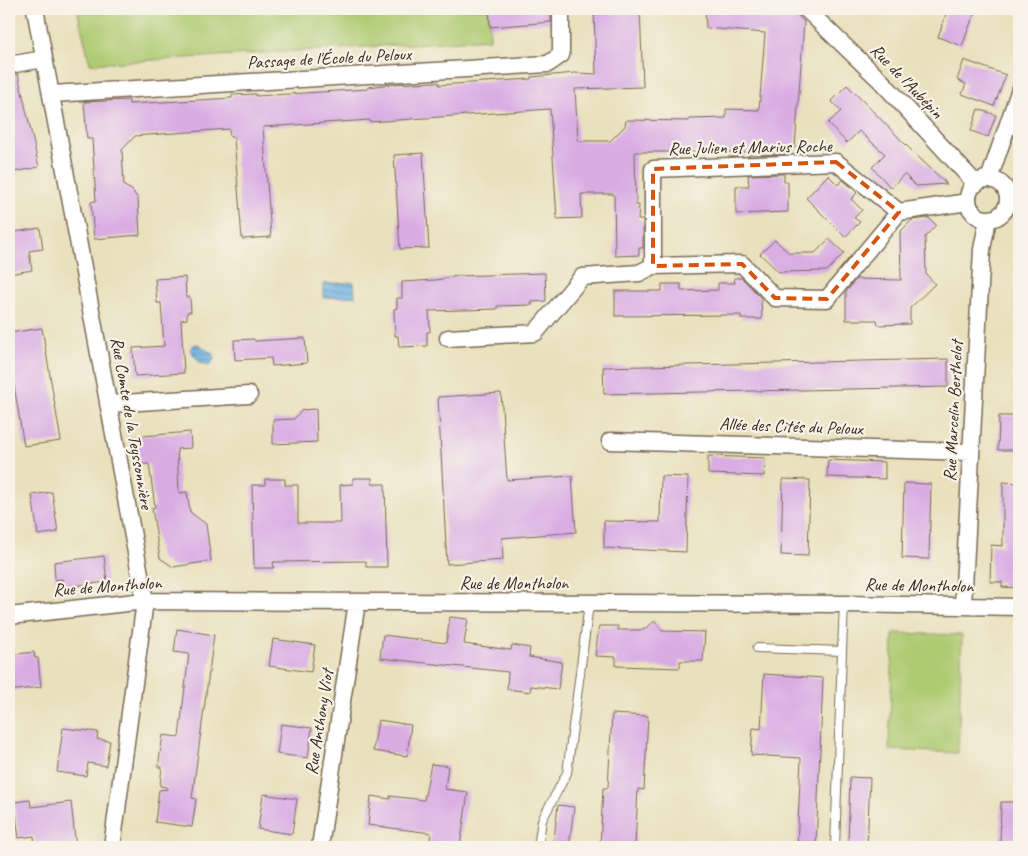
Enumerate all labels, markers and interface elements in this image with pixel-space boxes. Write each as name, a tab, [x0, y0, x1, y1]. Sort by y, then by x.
street label: Rue de l'Aubépin	[866, 39, 949, 124]
street label: Passage de l'École du Peloux	[246, 43, 413, 73]
street label: Rue Julien et Marius Roche	[668, 135, 833, 159]
street label: Rue Comte de la Teyssonnière	[106, 335, 158, 512]
street label: Rue Marcelin Berthelot	[938, 337, 968, 482]
street label: Allée des Cités du Peloux	[719, 413, 865, 440]
street label: Rue de Montholon	[52, 571, 163, 601]
street label: Rue de Montholon	[460, 572, 569, 594]
street label: Rue de Montholon	[864, 573, 974, 597]
street label: Rue Anthony Viot	[300, 665, 339, 776]

